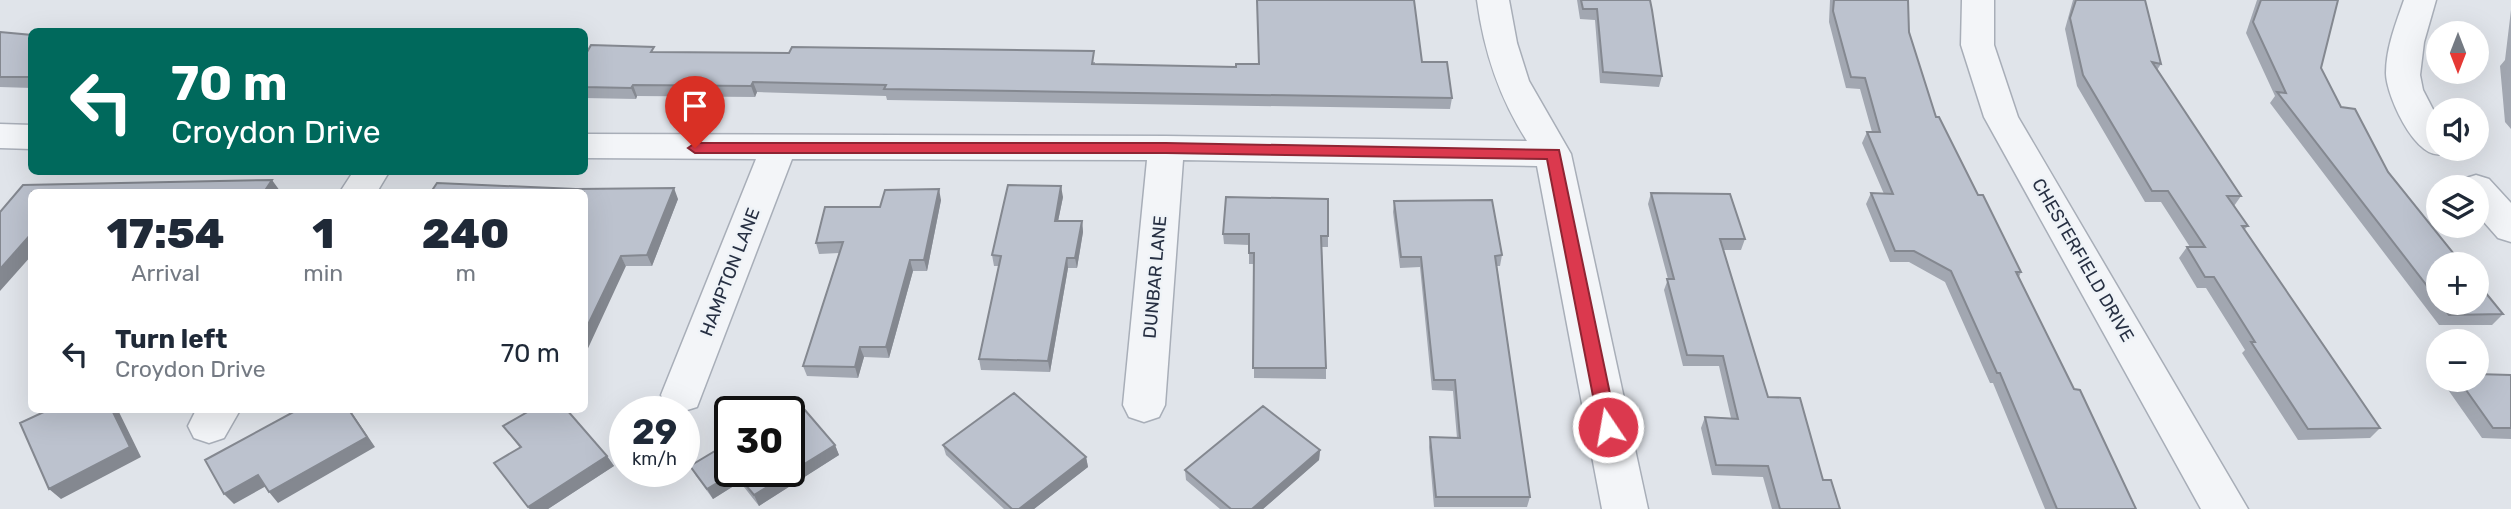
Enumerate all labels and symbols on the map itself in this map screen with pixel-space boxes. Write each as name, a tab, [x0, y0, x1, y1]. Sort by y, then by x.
north arrow	[2426, 21, 2488, 84]
pin	[665, 76, 725, 148]
street label: CHESTERFIELD DRIVE	[2027, 174, 2139, 346]
street label: HAMPTON LANE	[695, 205, 765, 339]
street label: DUNBAR LANE	[1139, 215, 1171, 339]
position arrow	[1571, 390, 1645, 464]
speed limit sign: 30	[714, 396, 805, 487]

